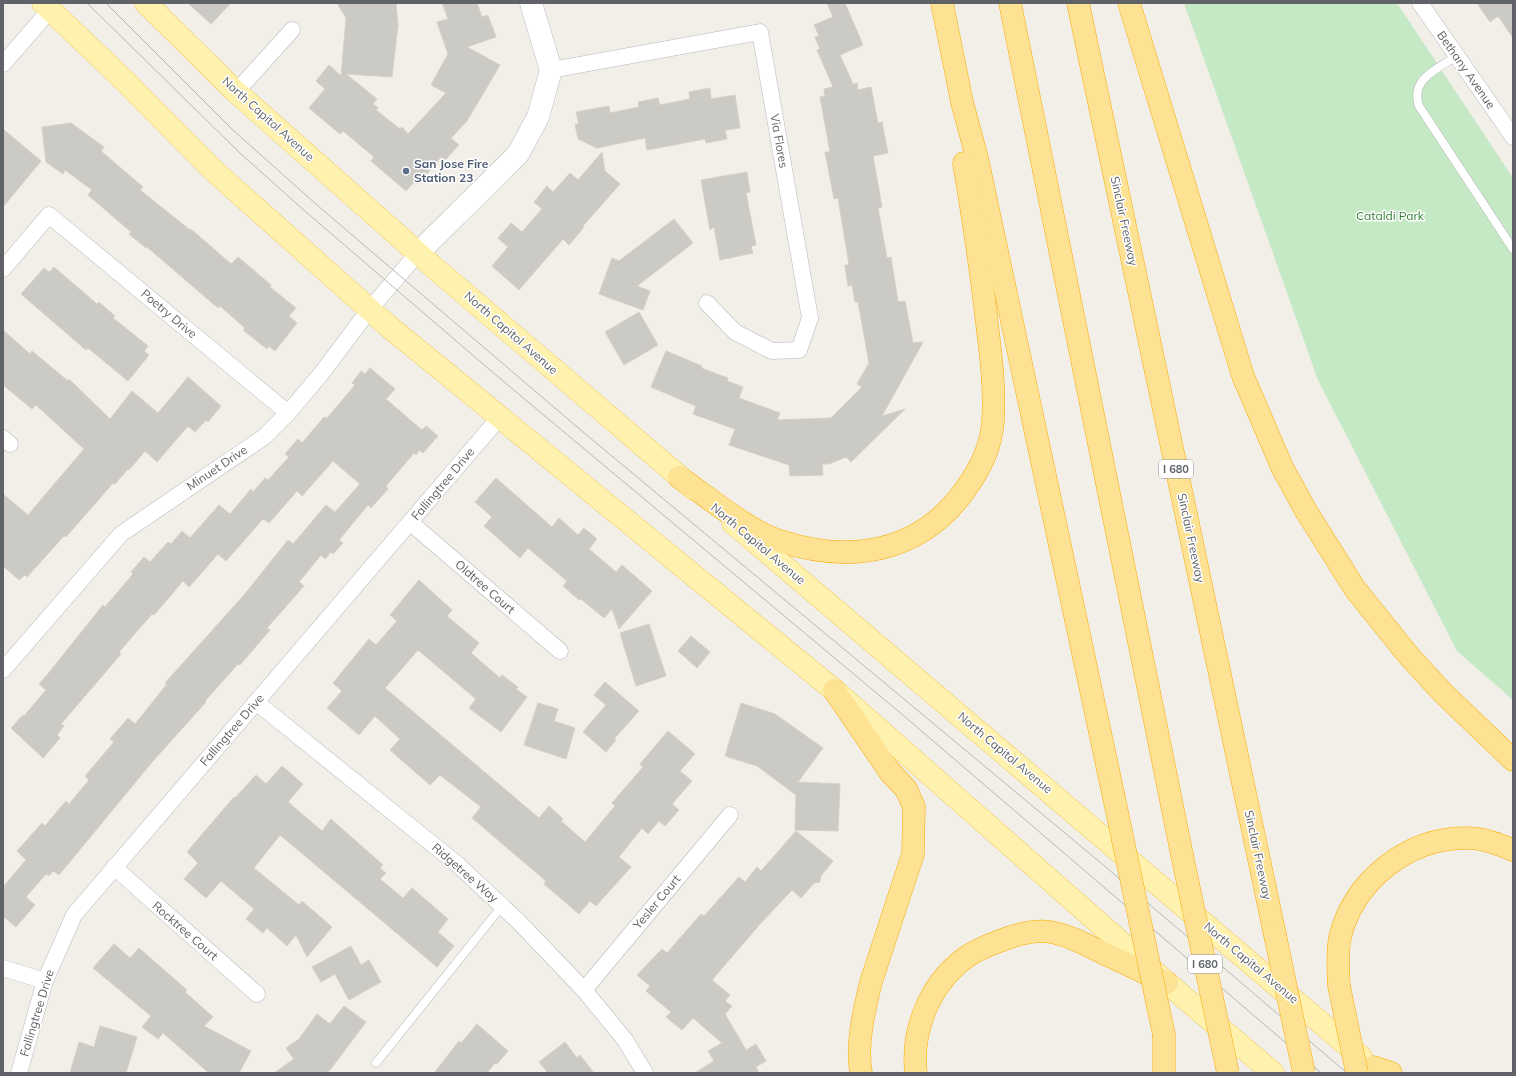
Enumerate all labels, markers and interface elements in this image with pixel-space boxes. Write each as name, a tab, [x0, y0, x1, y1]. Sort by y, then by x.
street label: Bethany Avenue	[1434, 28, 1499, 111]
street label: North Capitol Avenue	[219, 73, 318, 164]
street label: Via Flores	[767, 113, 792, 169]
place label: San Jose Fire Station 23	[414, 156, 489, 185]
marker: San Jose Fire Station 23	[401, 166, 411, 176]
street label: Sinclair Freeway	[1108, 175, 1141, 268]
park label: Cataldi Park	[1356, 208, 1425, 223]
street label: Poetry Drive	[138, 286, 200, 341]
street label: North Capitol Avenue	[462, 288, 561, 377]
street label: Minuet Drive	[184, 442, 250, 493]
street label: Fallingtree Drive	[408, 444, 477, 523]
road number: I 680	[1159, 460, 1193, 478]
street label: Sinclair Freeway	[1175, 492, 1208, 585]
street label: North Capitol Avenue	[708, 500, 809, 588]
street label: Oldtree Court	[452, 557, 518, 617]
street label: Fallingtree Drive	[196, 691, 267, 769]
street label: North Capitol Avenue	[955, 709, 1056, 797]
street label: Sinclair Freeway	[1242, 809, 1275, 902]
street label: Ridgetree Way	[429, 840, 502, 906]
street label: Yesler Court	[629, 872, 684, 933]
street label: Rocktree Court	[149, 898, 221, 963]
street label: North Capitol Avenue	[1201, 919, 1302, 1007]
road number: I 680	[1188, 955, 1222, 973]
street label: Fallingtree Drive	[16, 968, 57, 1058]

